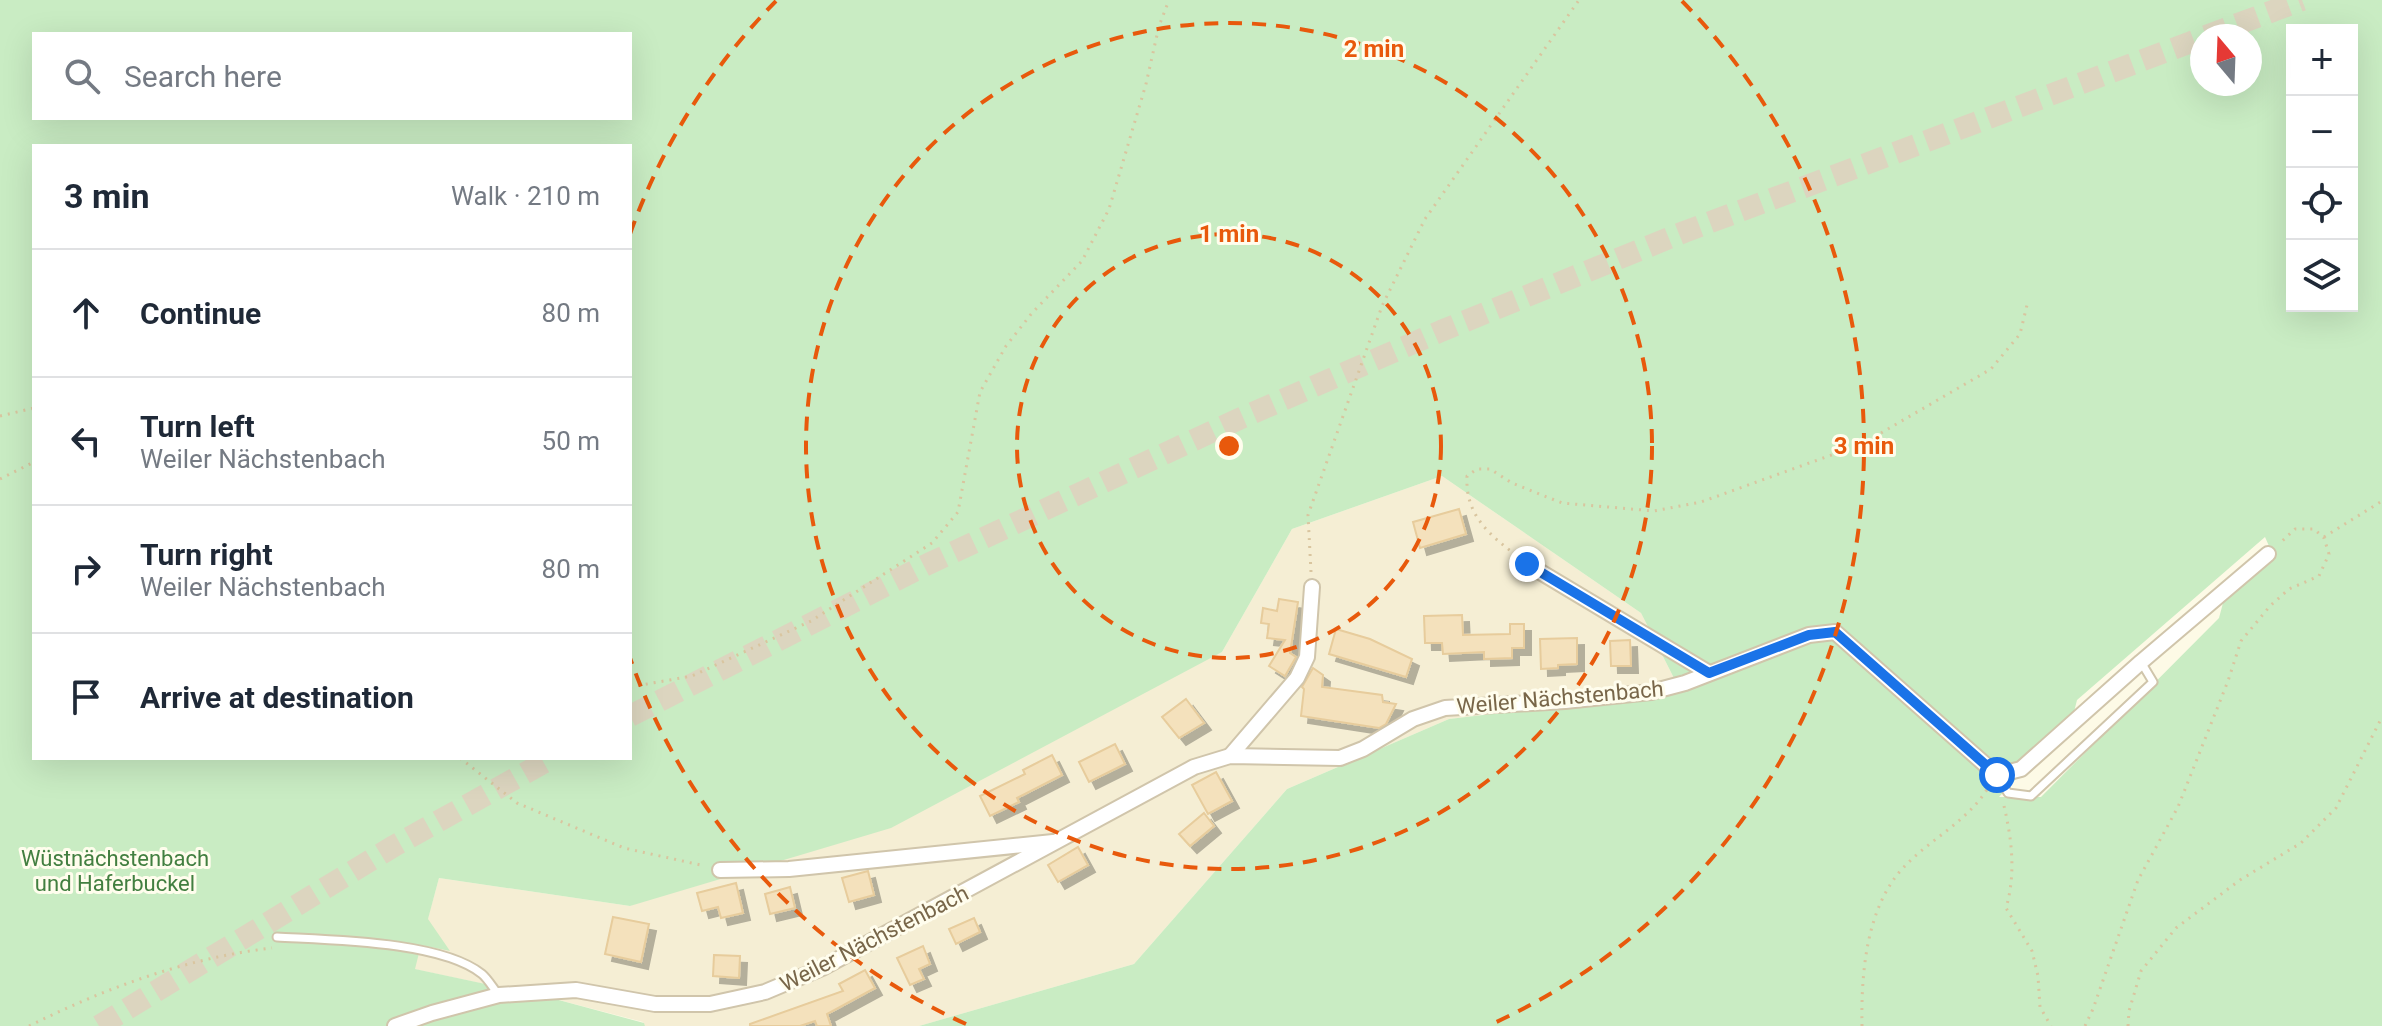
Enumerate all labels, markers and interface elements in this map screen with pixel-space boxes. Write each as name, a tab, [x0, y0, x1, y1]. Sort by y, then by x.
north arrow	[2190, 24, 2262, 96]
map controls	[2286, 24, 2358, 312]
button: +	[2286, 24, 2358, 96]
search box	[32, 32, 632, 120]
text: 2 min	[1344, 35, 1404, 63]
icon: search	[60, 54, 104, 98]
text: Search here	[124, 59, 282, 94]
button: −	[2286, 96, 2358, 168]
button: locate	[2286, 168, 2358, 240]
text: 3 min	[64, 176, 149, 216]
text: Walk · 210 m	[451, 181, 600, 211]
text: 1 min	[1199, 220, 1259, 248]
button: layers	[2286, 240, 2358, 312]
icon: ahead	[64, 291, 108, 335]
text: Continue	[140, 296, 261, 331]
text: 80 m	[542, 298, 600, 328]
text: Turn left	[140, 409, 255, 444]
icon: left	[64, 419, 108, 463]
text: 50 m	[542, 426, 600, 456]
centre of rings	[1215, 432, 1243, 460]
text: 3 min	[1834, 432, 1894, 460]
text: Weiler Nächstenbach	[140, 444, 386, 474]
text: Turn right	[140, 537, 273, 572]
route end	[1509, 546, 1545, 582]
icon: right	[64, 547, 108, 591]
text: 80 m	[542, 554, 600, 584]
text: Weiler Nächstenbach	[140, 572, 386, 602]
icon: arrive	[64, 675, 108, 719]
street label: Weiler Nächstenbach	[1455, 676, 1665, 719]
text: Arrive at destination	[140, 680, 414, 715]
route start	[1979, 757, 2015, 793]
park label: Wüstnächstenbach und Haferbuckel	[21, 846, 209, 896]
street label: Weiler Nächstenbach	[776, 880, 972, 997]

